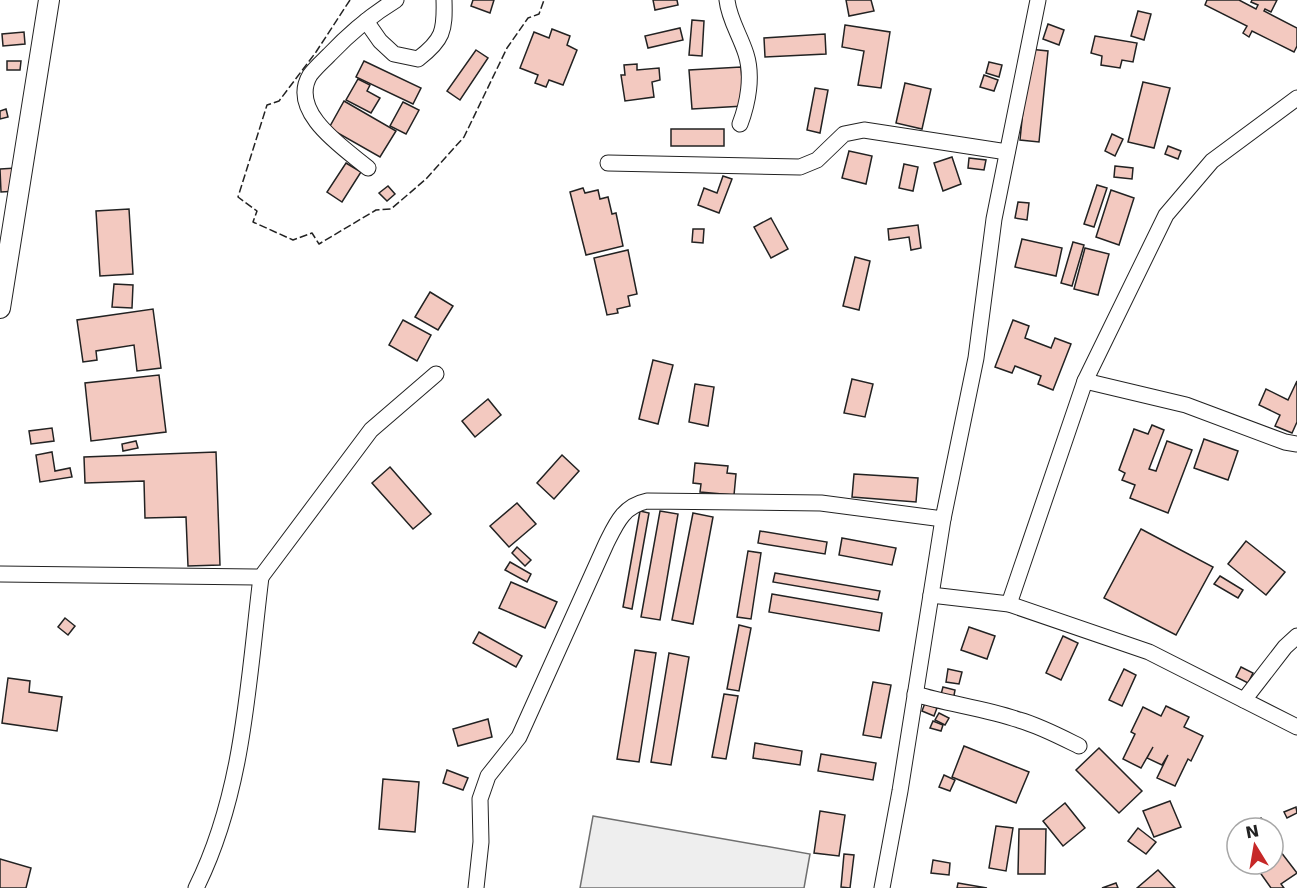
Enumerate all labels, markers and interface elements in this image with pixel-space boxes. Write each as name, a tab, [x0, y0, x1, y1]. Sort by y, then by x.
north arrow	[1225, 816, 1285, 876]
text: N	[1244, 821, 1261, 842]

